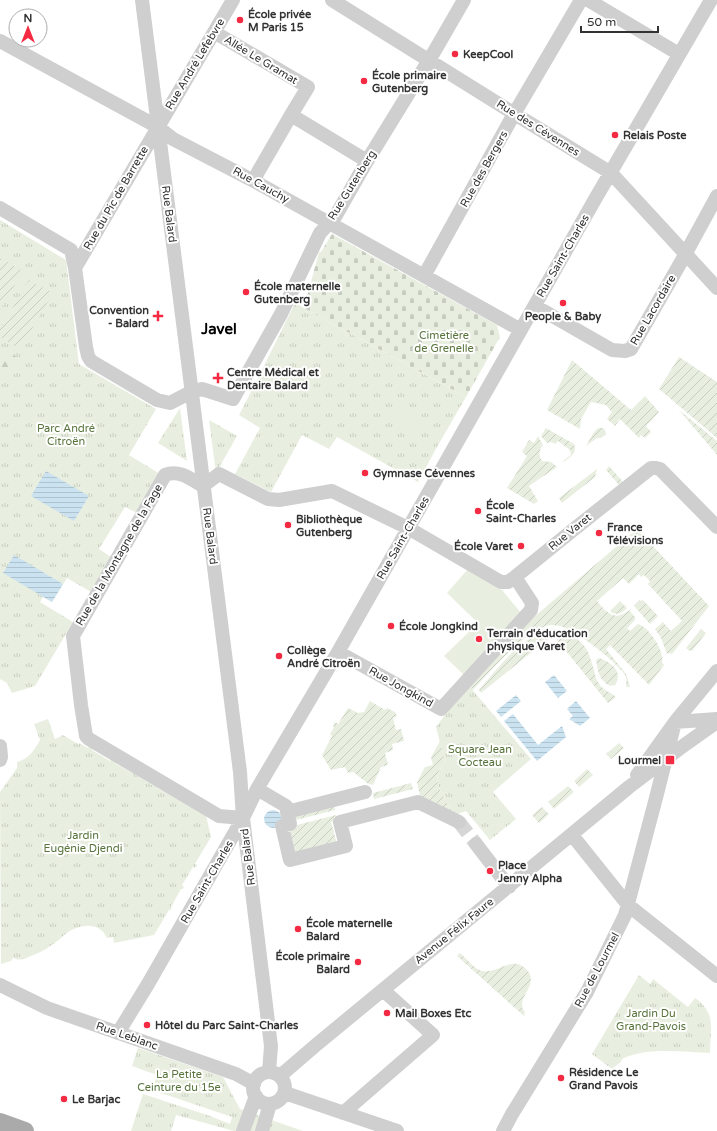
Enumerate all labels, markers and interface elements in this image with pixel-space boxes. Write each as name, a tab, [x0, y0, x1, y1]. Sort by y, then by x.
place label: École privée M Paris 15	[248, 7, 312, 34]
north arrow	[8, 8, 48, 48]
scale bar	[581, 8, 658, 34]
text: N	[24, 12, 32, 25]
marker: École privée M Paris 15	[235, 15, 245, 25]
text: 50 m	[587, 15, 616, 29]
street label: Rue André Lefebvre	[163, 16, 227, 112]
street label: Allée Le Gramat	[222, 33, 300, 87]
place label: KeepCool	[463, 48, 514, 62]
marker: KeepCool	[450, 49, 460, 59]
place label: École primaire Gutenberg	[372, 68, 447, 96]
marker: École primaire Gutenberg	[359, 76, 369, 86]
street label: Rue des Cévennes	[494, 97, 582, 159]
street label: Rue des Bergers	[458, 128, 510, 210]
place label: Relais Poste	[623, 129, 687, 142]
marker: Relais Poste	[610, 130, 620, 140]
street label: Rue du Pic de Barrette	[81, 144, 151, 252]
street label: Rue Gutenberg	[325, 148, 379, 222]
street label: Rue Cauchy	[231, 164, 292, 206]
street label: Rue Balard	[159, 185, 179, 243]
street label: Rue Saint-Charles	[534, 212, 592, 300]
street label: Rue Lacordaire	[628, 273, 678, 347]
place label: École maternelle Gutenberg	[254, 279, 341, 307]
marker: École maternelle Gutenberg	[241, 287, 251, 297]
marker: People & Baby	[558, 298, 568, 308]
place label: Convention - Balard	[89, 304, 149, 330]
marker: Convention - Balard	[152, 310, 164, 322]
place label: People & Baby	[525, 310, 601, 324]
district label: Javel	[200, 320, 237, 338]
park label: Cimetière de Grenelle	[414, 329, 474, 355]
place label: Centre Médical et Dentaire Balard	[227, 366, 320, 392]
marker: Centre Médical et Dentaire Balard	[212, 372, 224, 384]
park label: Parc André Citroën	[37, 422, 95, 448]
place label: Gymnase Cévennes	[373, 467, 476, 481]
marker: Gymnase Cévennes	[360, 468, 370, 478]
street label: Rue de la Montagne de la Fage	[73, 482, 165, 628]
street label: Rue Saint-Charles	[374, 494, 432, 582]
place label: École Saint-Charles	[486, 498, 557, 525]
marker: École Saint-Charles	[473, 506, 483, 516]
street label: Rue Balard	[200, 507, 220, 565]
street label: Rue Varet	[546, 511, 594, 553]
place label: Bibliothèque Gutenberg	[296, 513, 363, 540]
marker: Bibliothèque Gutenberg	[283, 520, 293, 530]
place label: France Télévisions	[606, 521, 664, 547]
marker: France Télévisions	[594, 528, 604, 538]
place label: École Varet	[454, 539, 514, 553]
marker: École Varet	[516, 541, 526, 551]
place label: École Jongkind	[399, 619, 478, 634]
marker: École Jongkind	[386, 621, 396, 631]
place label: Terrain d'éducation physique Varet	[486, 627, 588, 654]
marker: Terrain d'éducation physique Varet	[474, 634, 484, 644]
place label: Collège André Citroën	[287, 644, 360, 670]
marker: Collège André Citroën	[274, 651, 284, 661]
street label: Rue Jongkind	[367, 664, 435, 710]
park label: Square Jean Cocteau	[448, 743, 512, 769]
place label: Lourmel	[618, 754, 661, 767]
marker: Lourmel	[664, 754, 676, 766]
street label: Rue Balard	[238, 828, 258, 886]
park label: Jardin Eugénie Djendi	[44, 829, 122, 855]
street label: Rue Saint-Charles	[178, 838, 236, 926]
place label: Place Jenny Alpha	[497, 859, 562, 886]
marker: Place Jenny Alpha	[485, 866, 495, 876]
street label: Avenue Félix Faure	[412, 895, 496, 967]
place label: École maternelle Balard	[306, 916, 393, 943]
marker: École maternelle Balard	[293, 924, 303, 934]
street label: Rue de Lourmel	[572, 930, 622, 1010]
place label: École primaire Balard	[276, 949, 351, 976]
marker: École primaire Balard	[353, 957, 363, 967]
place label: Mail Boxes Etc	[395, 1007, 471, 1020]
park label: Jardin Du Grand-Pavois	[616, 1007, 686, 1033]
marker: Mail Boxes Etc	[382, 1008, 392, 1018]
street label: Rue Leblanc	[94, 1019, 160, 1053]
place label: Hôtel du Parc Saint-Charles	[155, 1019, 299, 1032]
marker: Hôtel du Parc Saint-Charles	[142, 1020, 152, 1030]
place label: Résidence Le Grand Pavois	[569, 1066, 639, 1092]
park label: La Petite Ceinture du 15e	[137, 1068, 221, 1094]
marker: Résidence Le Grand Pavois	[556, 1073, 566, 1083]
place label: Le Barjac	[72, 1093, 120, 1107]
marker: Le Barjac	[59, 1094, 69, 1104]

